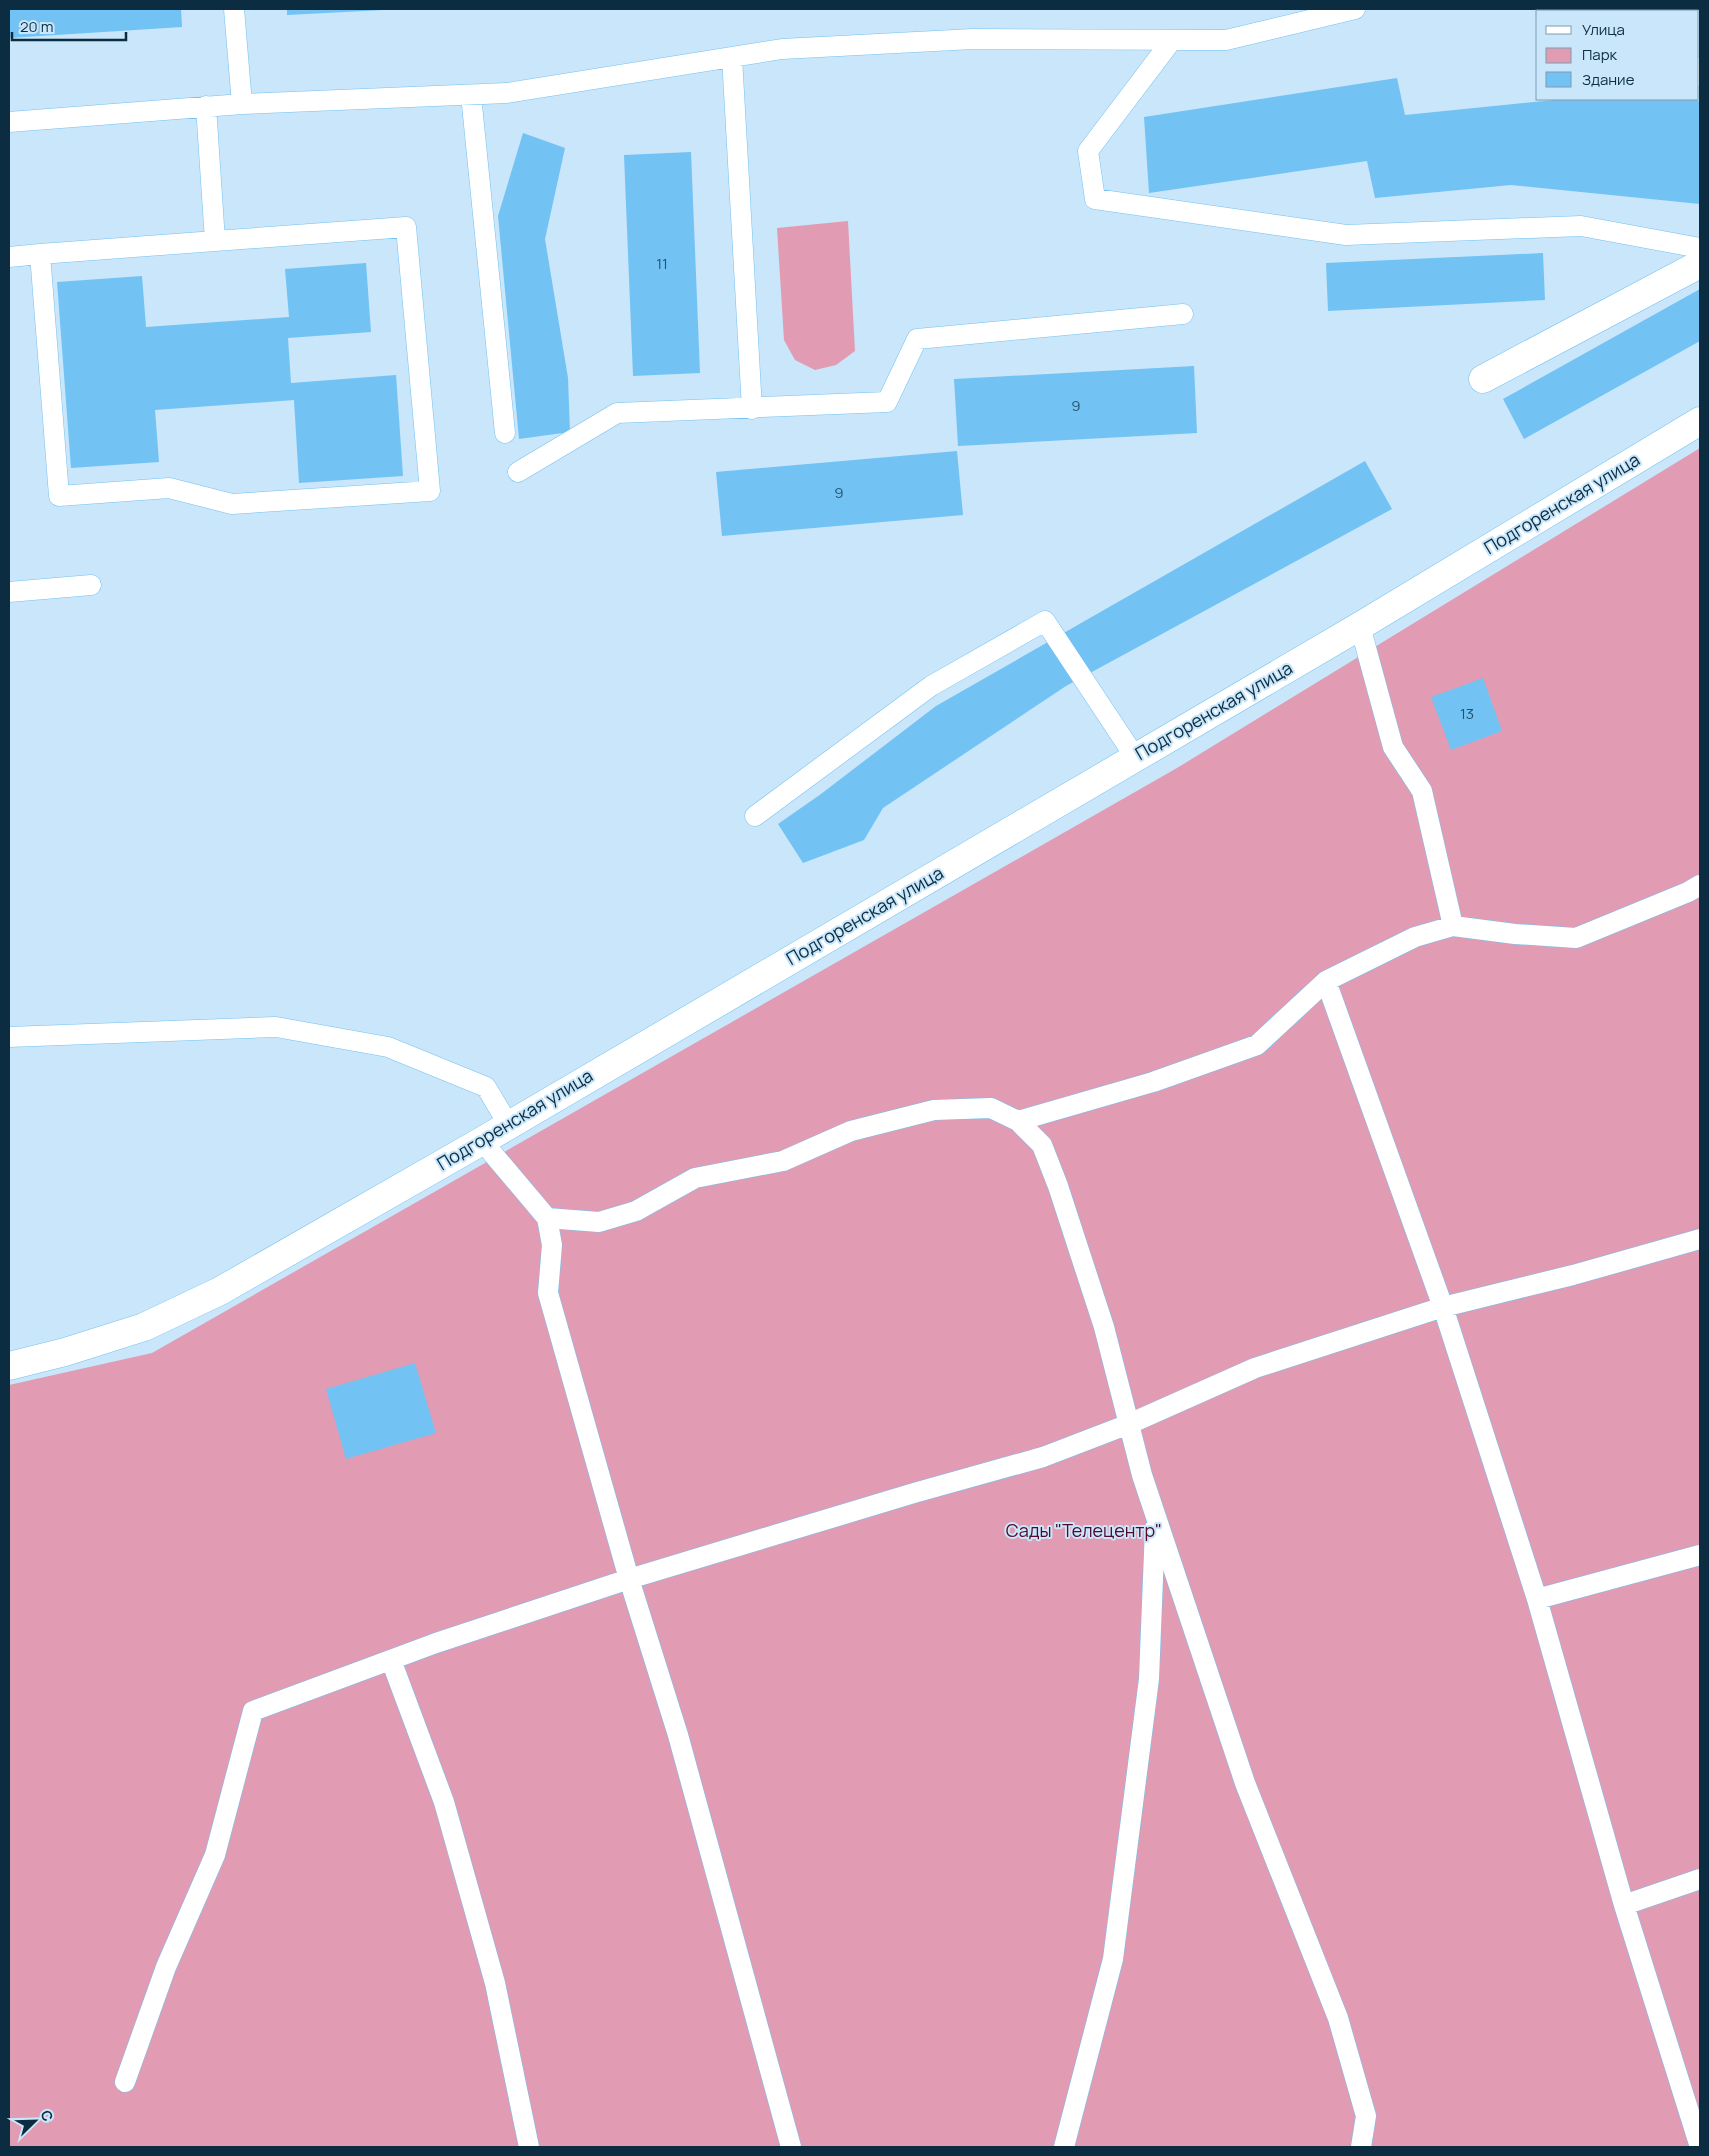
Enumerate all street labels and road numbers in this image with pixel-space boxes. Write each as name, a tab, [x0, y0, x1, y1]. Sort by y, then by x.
street label: Подгоренская улица	[1479, 447, 1644, 559]
street label: Подгоренская улица	[1131, 655, 1296, 765]
street label: Подгоренская улица	[782, 860, 947, 970]
street label: Подгоренская улица	[432, 1063, 597, 1175]

